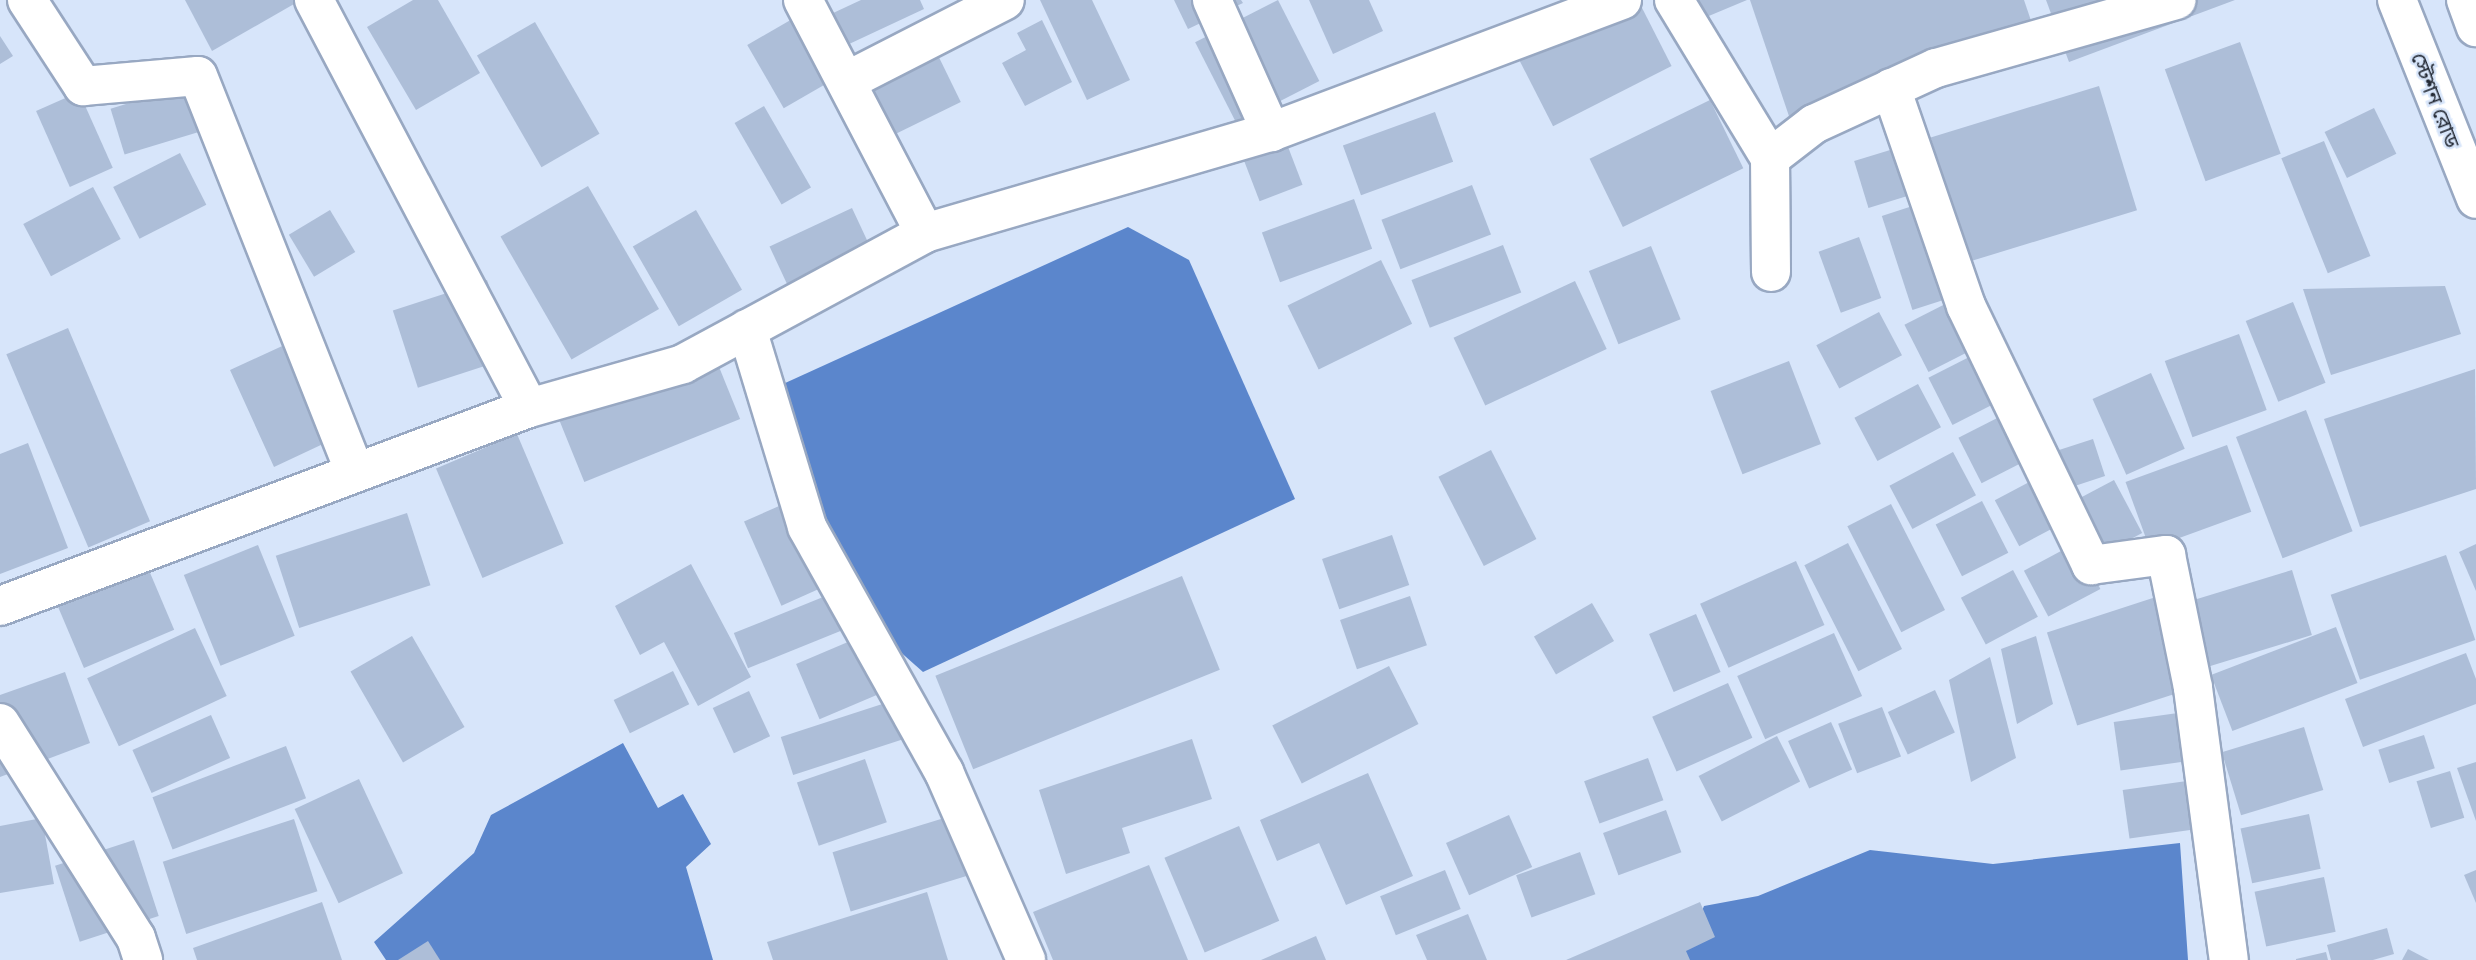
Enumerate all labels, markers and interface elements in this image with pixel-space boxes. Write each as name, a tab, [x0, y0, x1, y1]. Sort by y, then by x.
street label: স্টেশন রোড	[2406, 49, 2466, 151]

